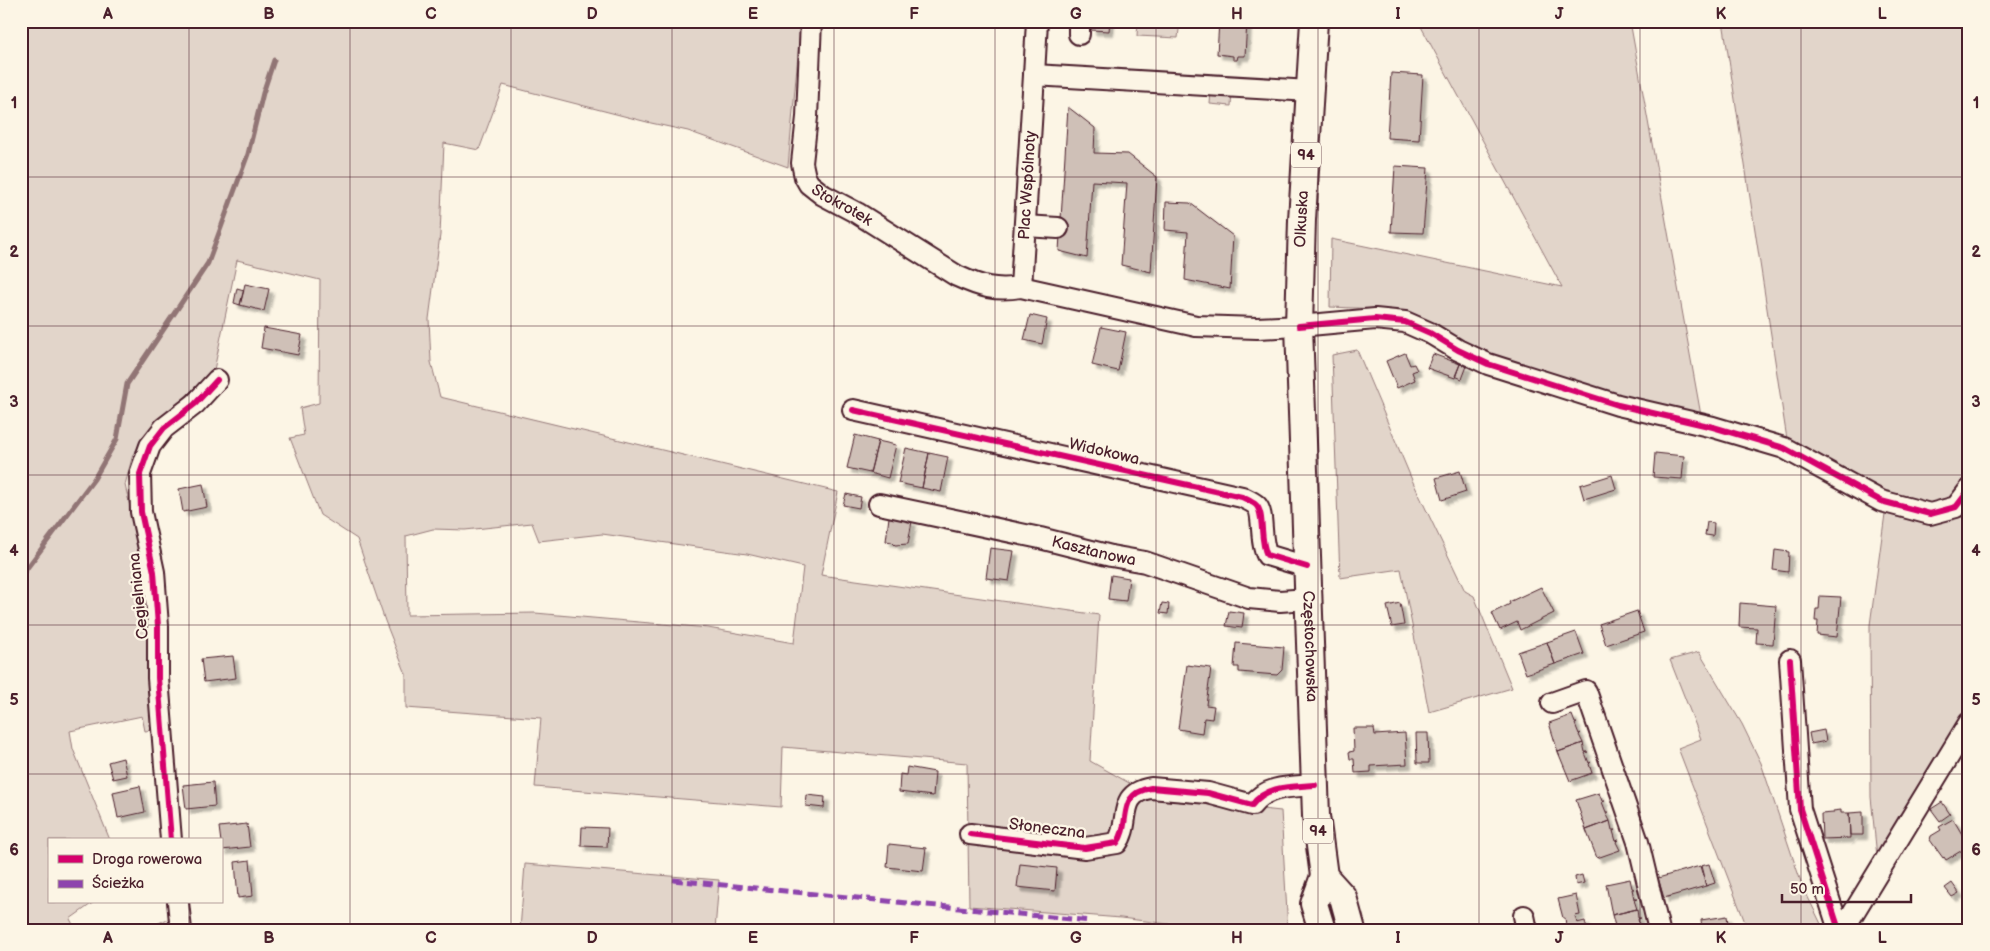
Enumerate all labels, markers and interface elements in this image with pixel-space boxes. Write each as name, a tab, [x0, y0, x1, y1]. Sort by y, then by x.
text: A	[102, 5, 113, 24]
text: B	[263, 5, 275, 24]
text: C	[425, 5, 437, 24]
text: D	[586, 5, 598, 24]
text: E	[748, 5, 758, 24]
text: F	[909, 5, 919, 24]
text: G	[1070, 5, 1082, 24]
text: H	[1231, 5, 1243, 24]
text: I	[1395, 5, 1401, 24]
text: J	[1555, 5, 1564, 24]
text: K	[1716, 5, 1727, 24]
text: L	[1877, 5, 1887, 24]
text: 1	[11, 94, 17, 113]
text: 1	[1973, 94, 1979, 113]
street label: Plac Wspólnoty	[1014, 129, 1040, 240]
road number: 94	[1291, 142, 1321, 168]
street label: Stokrotek	[808, 180, 876, 230]
street label: Olkuska	[1291, 190, 1313, 248]
text: 2	[9, 243, 19, 262]
text: 2	[1971, 243, 1981, 262]
text: 3	[9, 393, 19, 412]
text: 3	[1971, 393, 1981, 412]
street label: Widokowa	[1067, 435, 1141, 469]
street label: Kasztanowa	[1050, 532, 1137, 570]
text: 4	[9, 542, 19, 561]
text: 4	[1971, 542, 1981, 561]
street label: Cegielniana	[125, 552, 153, 640]
street label: Częstochowska	[1299, 590, 1322, 702]
text: 5	[9, 691, 19, 710]
text: 5	[1971, 691, 1981, 710]
street label: Słoneczna	[1008, 815, 1086, 843]
road number: 94	[1303, 818, 1333, 844]
legend	[48, 838, 222, 904]
text: 6	[9, 841, 19, 860]
text: 6	[1971, 841, 1981, 860]
text: Droga rowerowa	[92, 850, 202, 869]
scale bar	[1782, 871, 1911, 903]
text: Ścieżka	[92, 874, 144, 893]
text: 50 m	[1790, 880, 1824, 899]
text: A	[102, 929, 113, 948]
text: B	[263, 929, 275, 948]
text: C	[425, 929, 437, 948]
text: D	[586, 929, 598, 948]
text: E	[748, 929, 758, 948]
text: F	[909, 929, 919, 948]
text: G	[1070, 929, 1082, 948]
text: H	[1231, 929, 1243, 948]
text: I	[1395, 929, 1401, 948]
text: J	[1555, 929, 1564, 948]
text: K	[1716, 929, 1727, 948]
text: L	[1877, 929, 1887, 948]

